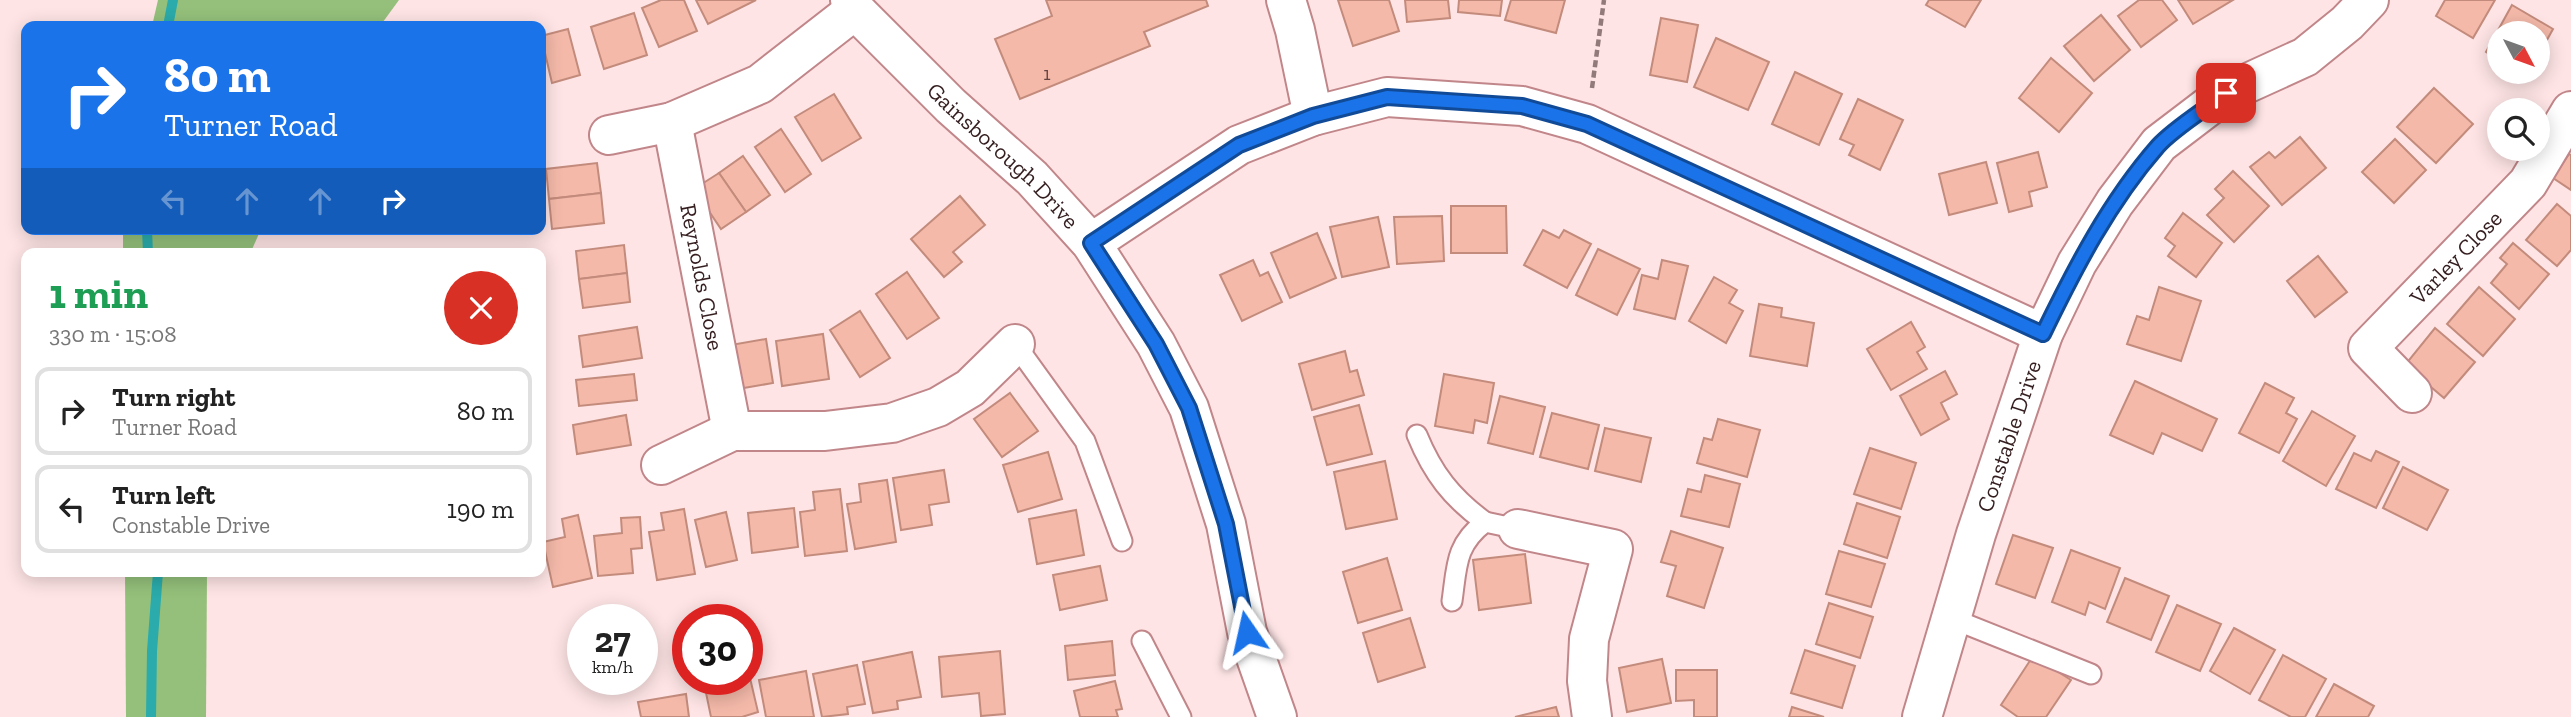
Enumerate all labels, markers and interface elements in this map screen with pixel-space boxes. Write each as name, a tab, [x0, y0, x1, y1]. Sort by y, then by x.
north arrow	[2487, 21, 2550, 84]
map controls	[2487, 21, 2550, 161]
text: 80 m	[164, 46, 271, 105]
icon: right	[49, 49, 140, 140]
house number: 1	[1043, 62, 1051, 85]
pin	[2196, 63, 2256, 123]
icon: arrive	[2207, 74, 2245, 112]
street label: Gainsborough Drive	[921, 76, 1085, 235]
button: search	[2487, 98, 2550, 161]
text: Turner Road	[164, 106, 338, 144]
icon: left	[155, 182, 193, 220]
icon: ahead	[228, 182, 266, 220]
icon: ahead	[301, 182, 339, 220]
icon: right	[374, 182, 412, 220]
street label: Reynolds Close	[674, 201, 730, 353]
street label: Varley Close	[2403, 204, 2508, 311]
text: 1 min	[49, 268, 148, 319]
button: close	[444, 271, 518, 345]
text: 330 m · 15:08	[49, 320, 177, 348]
street label: Constable Drive	[1970, 357, 2047, 516]
text: Turn right	[112, 381, 235, 413]
icon: right	[53, 392, 91, 430]
text: 80 m	[457, 395, 514, 427]
text: Turner Road	[112, 413, 237, 441]
text: Turn left	[112, 479, 215, 511]
icon: left	[53, 490, 91, 528]
text: 190 m	[447, 493, 514, 525]
text: Constable Drive	[112, 511, 270, 539]
position arrow	[1210, 595, 1284, 669]
speed limit sign: 30	[672, 604, 763, 695]
text: 27	[594, 619, 631, 661]
text: km/h	[592, 656, 633, 678]

